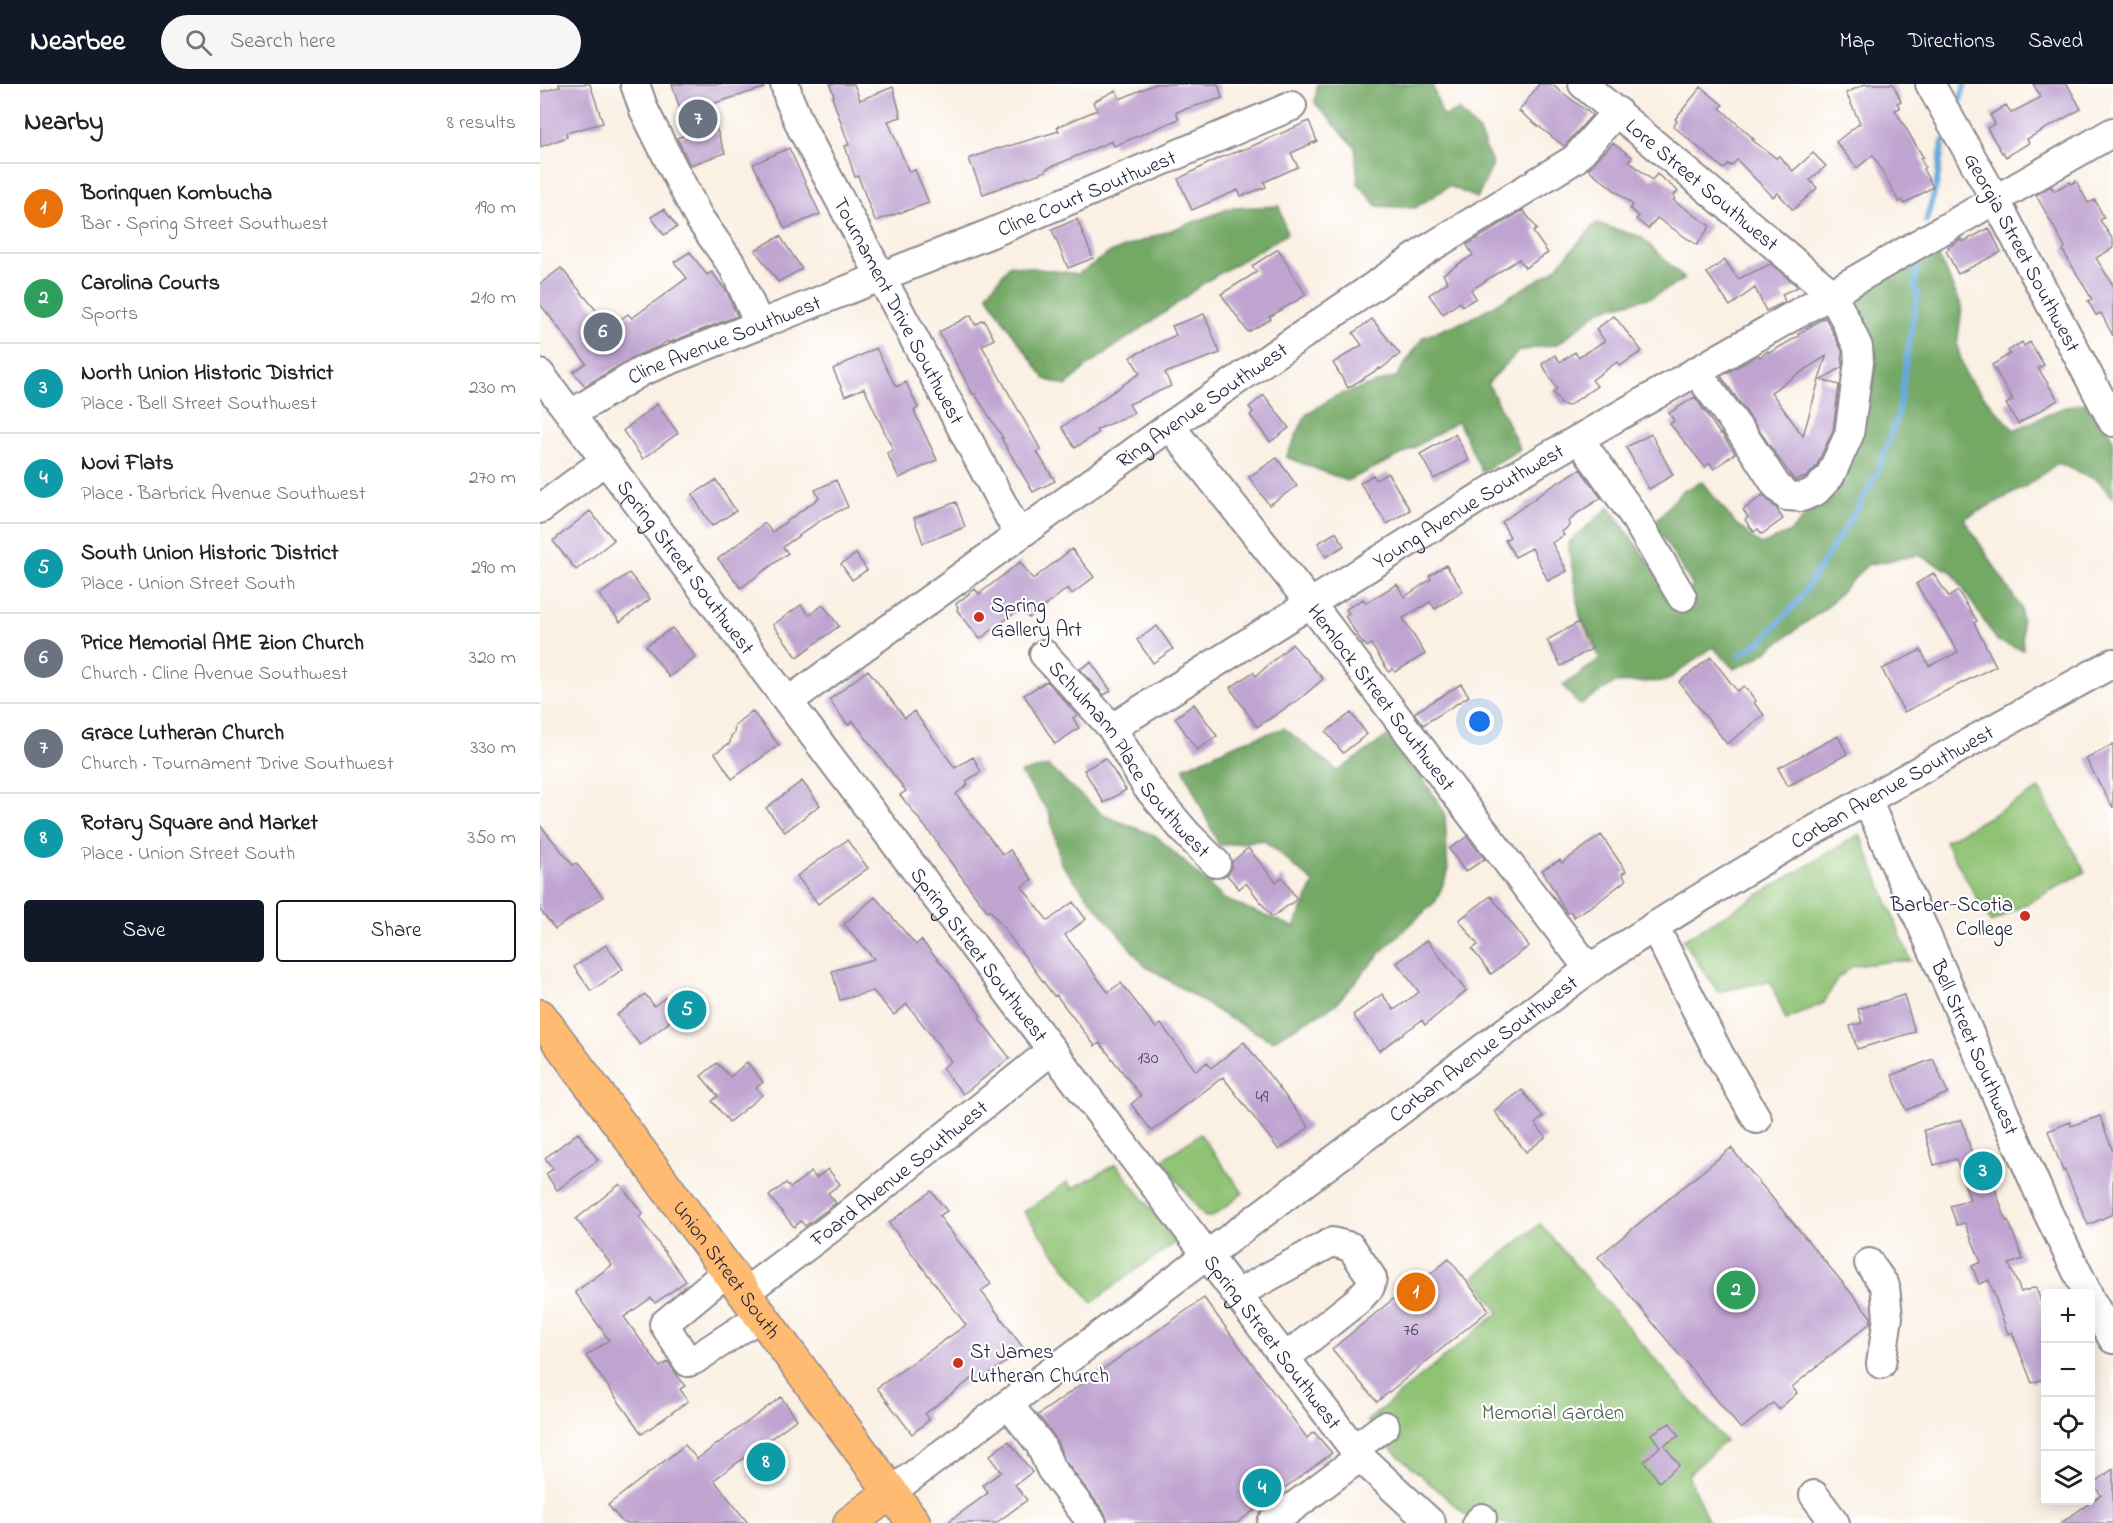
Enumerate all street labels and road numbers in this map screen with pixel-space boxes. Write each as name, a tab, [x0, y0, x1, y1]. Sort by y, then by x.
street label: Lore Street Southwest	[1618, 113, 1784, 260]
street label: Cline Court Southwest	[993, 144, 1181, 246]
street label: Georgia Street Southwest	[1955, 148, 2087, 358]
street label: Tournament Drive Southwest	[824, 192, 970, 431]
street label: Cline Avenue Southwest	[622, 289, 826, 393]
street label: Ring Avenue Southwest	[1111, 336, 1295, 477]
street label: Young Avenue Southwest	[1368, 437, 1570, 578]
street label: Spring Street Southwest	[608, 474, 761, 662]
street label: Hemlock Street Southwest	[1299, 598, 1461, 798]
street label: Schulmann Place Southwest	[1040, 655, 1216, 866]
street label: Corban Avenue Southwest	[1786, 719, 2000, 858]
street label: Spring Street Southwest	[902, 862, 1054, 1050]
street label: Bell Street Southwest	[1922, 955, 2025, 1140]
street label: Corban Avenue Southwest	[1384, 969, 1585, 1131]
street label: Foard Avenue Southwest	[804, 1094, 995, 1256]
street label: Union Street South	[664, 1195, 787, 1346]
street label: Spring Street Southwest	[1195, 1249, 1347, 1437]

